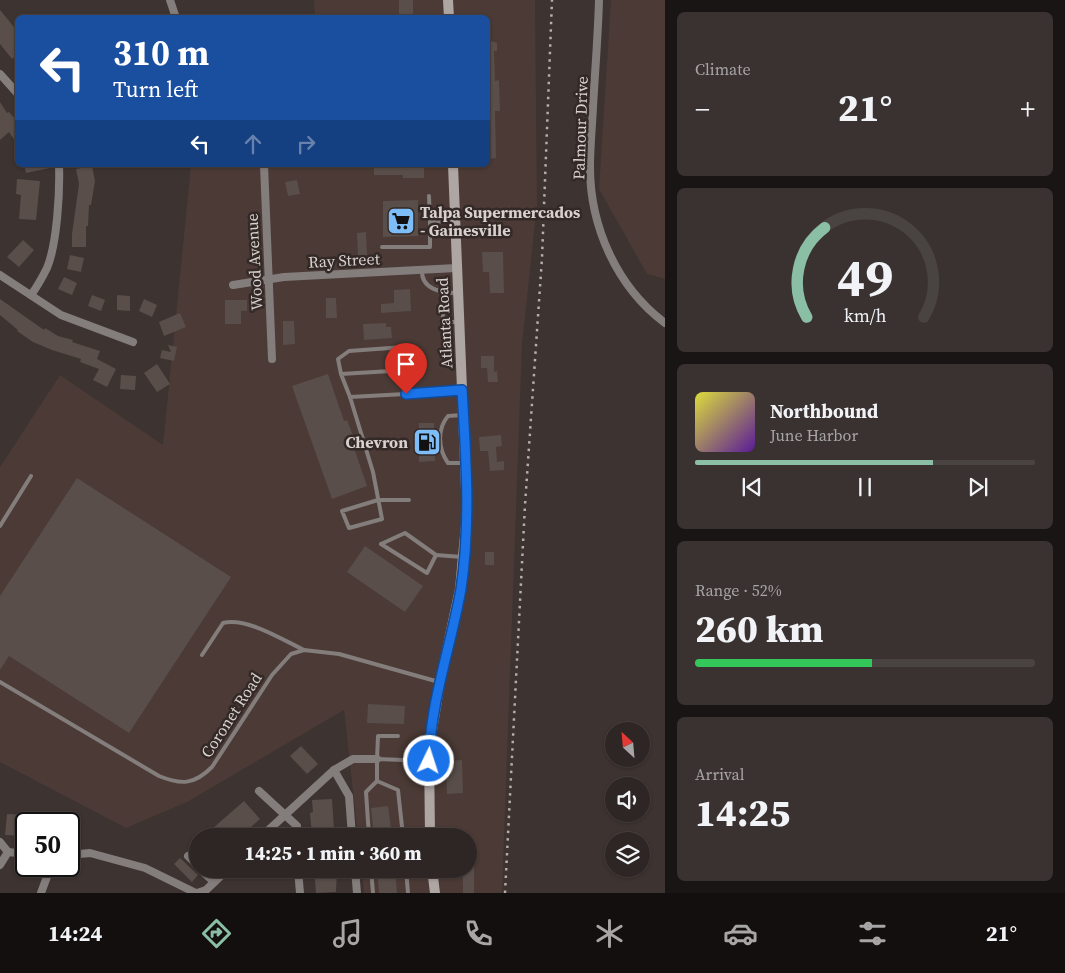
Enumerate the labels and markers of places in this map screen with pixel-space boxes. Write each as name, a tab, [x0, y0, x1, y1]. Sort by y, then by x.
place label: Talpa Supermercados - Gainesville	[420, 201, 580, 241]
supermarket icon: Talpa Supermercados - Gainesville	[386, 206, 416, 236]
pin	[385, 343, 427, 394]
fuel station icon: Chevron	[412, 427, 442, 457]
place label: Chevron	[345, 431, 408, 453]

